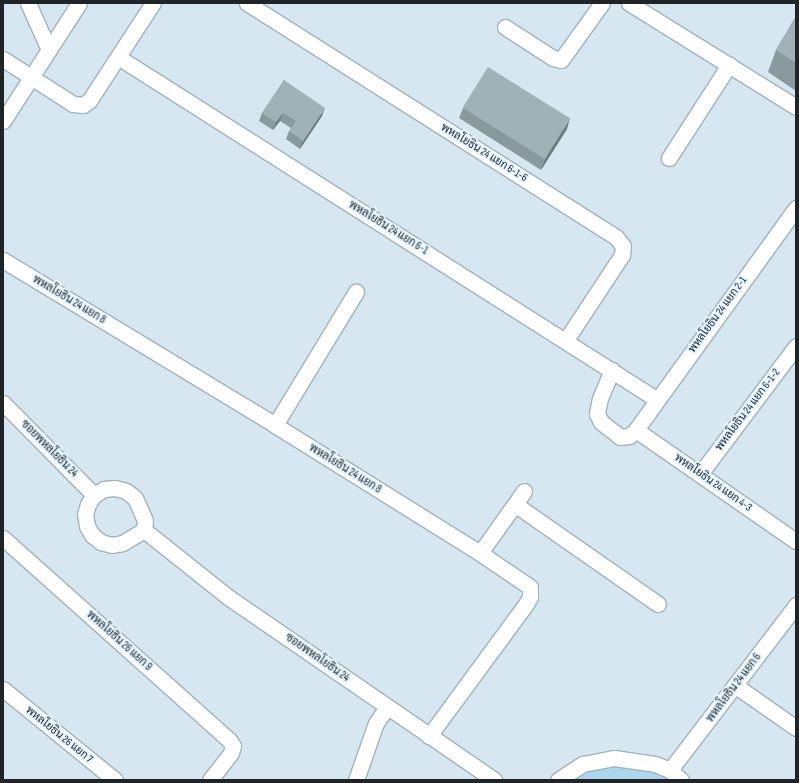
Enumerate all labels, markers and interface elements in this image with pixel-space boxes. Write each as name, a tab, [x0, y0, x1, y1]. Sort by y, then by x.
street label: พหลโยธิน 24 แยก 6-1-6	[438, 121, 530, 185]
street label: พหลโยธิน 24 แยก 6-1	[346, 198, 430, 258]
street label: พหลโยธิน 24 แยก 8	[30, 273, 108, 327]
street label: พหลโยธิน 24 แยก 2-1	[686, 275, 750, 355]
street label: พหลโยธิน 24 แยก 6-1-2	[713, 366, 783, 454]
street label: ซอยพหลโยธิน 24	[18, 418, 80, 480]
street label: พหลโยธิน 24 แยก 8	[306, 441, 384, 497]
street label: พหลโยธิน 24 แยก 4-3	[672, 451, 754, 515]
street label: พหลโยธิน 26 แยก 9	[84, 608, 154, 674]
street label: ซอยพหลโยธิน 24	[282, 631, 352, 685]
street label: พหลโยธิน 24 แยก 6	[704, 651, 764, 725]
street label: พหลโยธิน 26 แยก 7	[23, 704, 95, 766]

